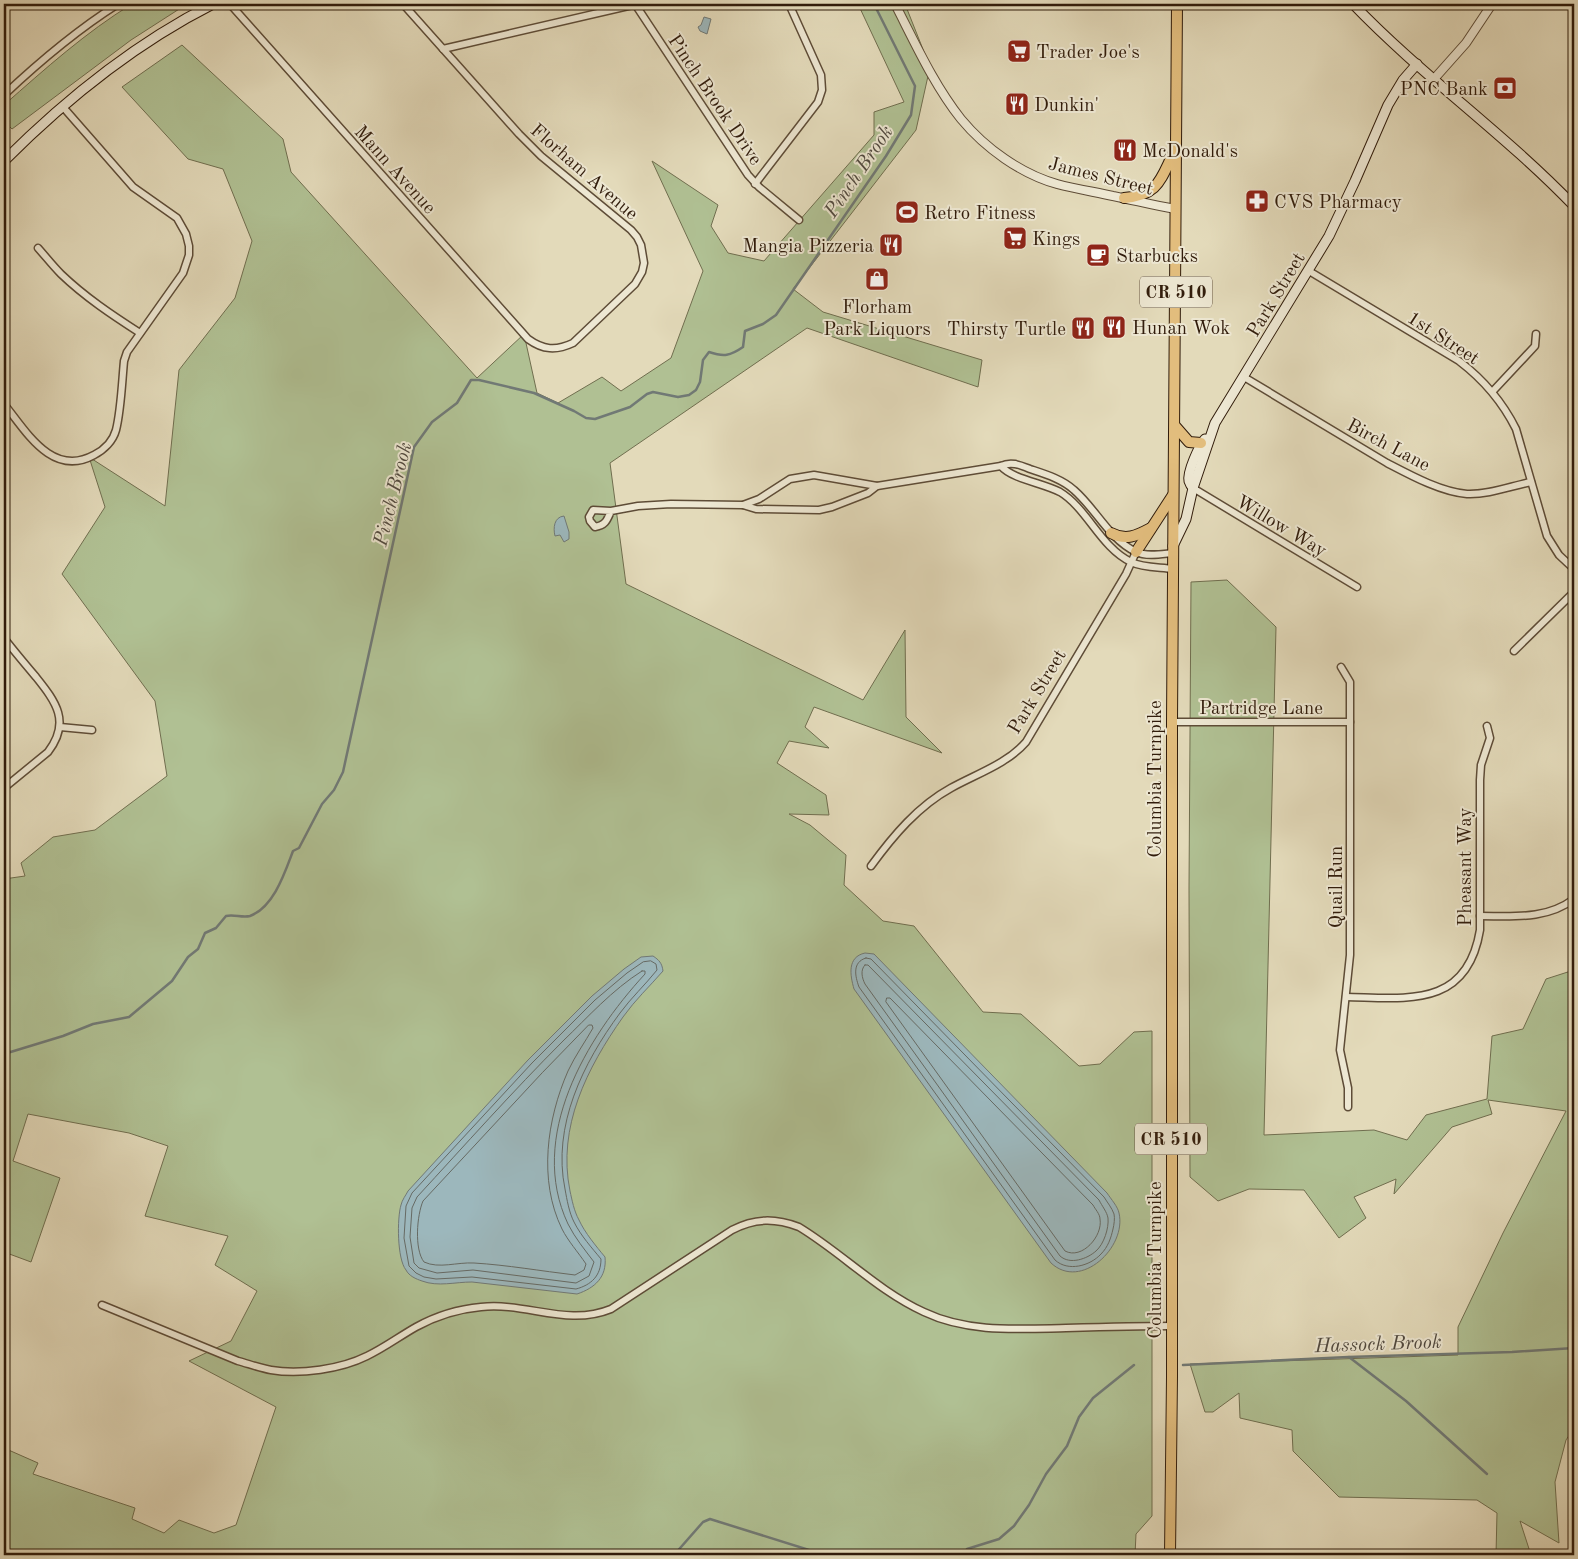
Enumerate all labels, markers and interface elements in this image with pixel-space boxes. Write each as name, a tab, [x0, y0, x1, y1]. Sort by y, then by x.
street label: Pinch Brook Drive	[663, 32, 765, 169]
supermarket icon: Trader Joe's	[1006, 38, 1032, 64]
place label: Trader Joe's	[1036, 44, 1140, 63]
bank icon: PNC Bank	[1492, 75, 1518, 101]
place label: PNC Bank	[1400, 81, 1488, 100]
restaurant icon: Dunkin'	[1004, 91, 1030, 117]
place label: Dunkin'	[1034, 97, 1099, 116]
street label: Florham Avenue	[526, 121, 641, 225]
water label: Pinch Brook	[821, 122, 898, 223]
street label: Mann Avenue	[350, 123, 439, 218]
restaurant icon: McDonald's	[1112, 137, 1138, 163]
place label: McDonald's	[1142, 143, 1238, 162]
street label: James Street	[1046, 155, 1155, 200]
pharmacy icon: CVS Pharmacy	[1244, 188, 1270, 214]
place label: CVS Pharmacy	[1274, 194, 1402, 213]
sports icon: Retro Fitness	[894, 199, 920, 225]
place label: Retro Fitness	[924, 205, 1036, 224]
supermarket icon: Kings	[1002, 225, 1028, 251]
place label: Kings	[1032, 231, 1080, 250]
restaurant icon: Mangia Pizzeria	[878, 232, 904, 258]
place label: Mangia Pizzeria	[743, 238, 875, 257]
cafe icon: Starbucks	[1085, 242, 1111, 268]
place label: Starbucks	[1116, 248, 1198, 267]
street label: Park Street	[1245, 250, 1310, 341]
shop icon: Florham Park Liquors	[864, 266, 890, 292]
road number: CR 510	[1140, 276, 1212, 308]
place label: Florham Park Liquors	[823, 299, 931, 340]
street label: 1st Street	[1403, 309, 1482, 369]
restaurant icon: Hunan Wok	[1101, 314, 1127, 340]
restaurant icon: Thirsty Turtle	[1070, 315, 1096, 341]
place label: Hunan Wok	[1132, 320, 1230, 339]
place label: Thirsty Turtle	[947, 321, 1066, 340]
street label: Birch Lane	[1343, 416, 1433, 476]
water label: Pinch Brook	[371, 440, 417, 549]
street label: Willow Way	[1232, 493, 1329, 562]
street label: Park Street	[1006, 647, 1071, 738]
street label: Columbia Turnpike	[1147, 700, 1166, 858]
street label: Partridge Lane	[1199, 700, 1323, 719]
street label: Pheasant Way	[1457, 807, 1476, 927]
street label: Quail Run	[1328, 846, 1347, 928]
road number: CR 510	[1135, 1124, 1207, 1154]
street label: Columbia Turnpike	[1147, 1181, 1166, 1339]
water label: Hassock Brook	[1313, 1333, 1442, 1357]

